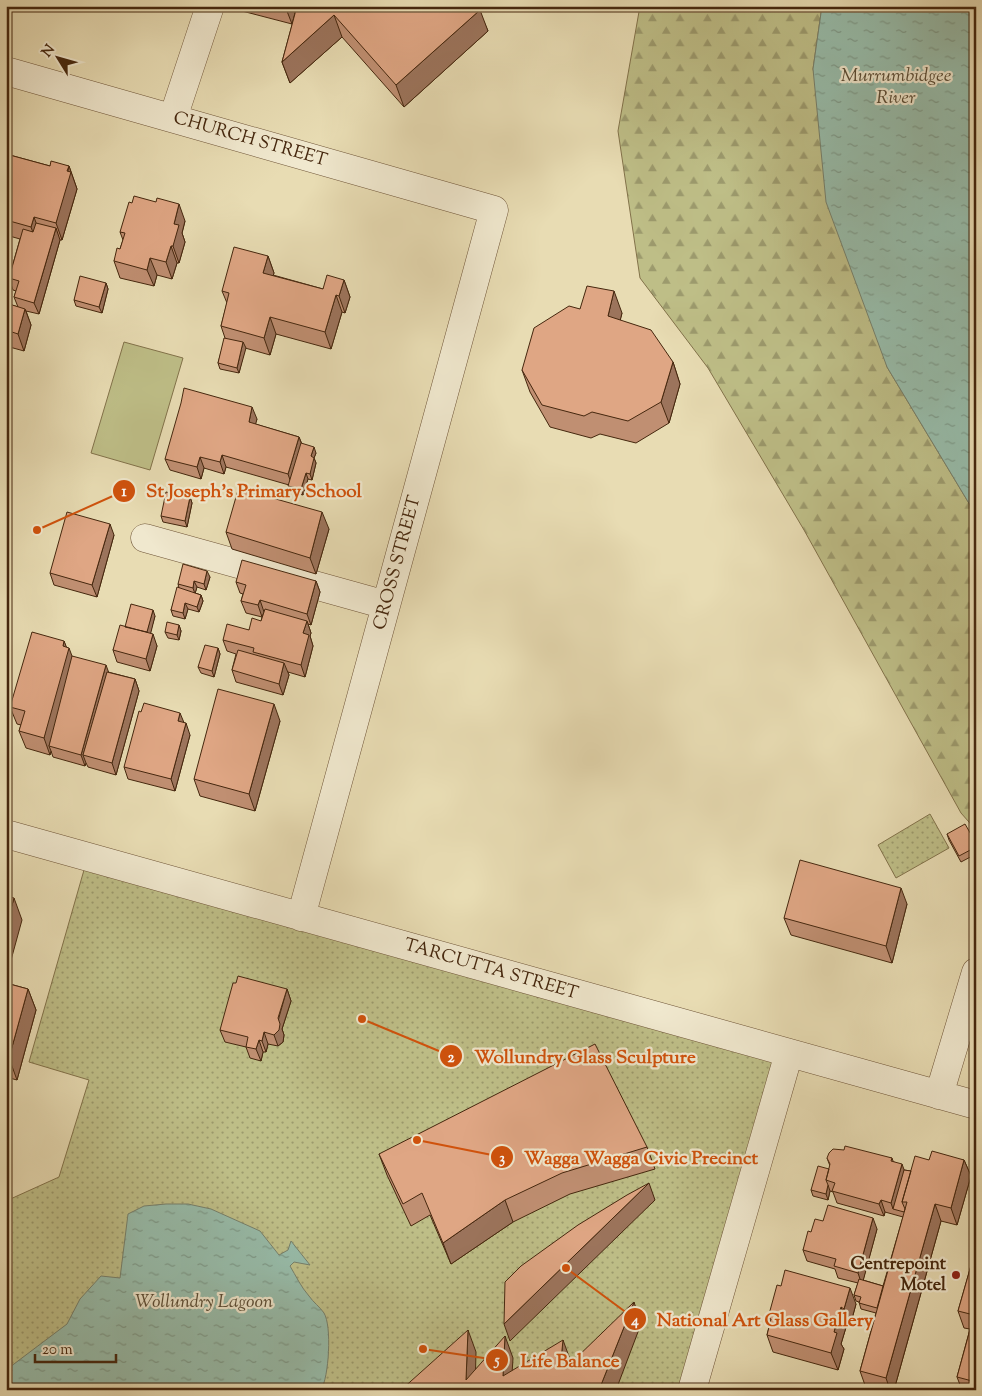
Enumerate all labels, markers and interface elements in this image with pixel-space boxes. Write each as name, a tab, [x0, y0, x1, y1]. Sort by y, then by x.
north arrow	[32, 32, 82, 82]
text: N	[38, 41, 61, 62]
water label: Murrumbidgee River	[841, 63, 952, 112]
street label: CHURCH STREET	[170, 106, 330, 175]
callout: St Joseph's Primary School	[111, 474, 372, 508]
text: St Joseph's Primary School	[146, 479, 363, 506]
text: 1	[121, 482, 127, 503]
street label: CROSS STREET	[368, 493, 429, 633]
street label: TARCUTTA STREET	[401, 933, 582, 1007]
callout: Wollundry Glass Sculpture	[439, 1039, 706, 1073]
text: Wollundry Glass Sculpture	[474, 1045, 696, 1072]
text: 2	[447, 1048, 455, 1069]
callout: Wagga Wagga Civic Precinct	[489, 1140, 768, 1174]
text: Wagga Wagga Civic Precinct	[524, 1146, 759, 1173]
text: 3	[499, 1149, 505, 1170]
place label: Centrepoint Motel	[850, 1252, 947, 1299]
marker: Centrepoint Motel	[950, 1269, 962, 1281]
water label: Wollundry Lagoon	[135, 1289, 273, 1316]
callout: National Art Glass Gallery	[622, 1302, 884, 1336]
text: National Art Glass Gallery	[657, 1308, 874, 1335]
text: 4	[630, 1311, 639, 1332]
scale bar	[35, 1331, 116, 1363]
text: 20 m	[42, 1340, 73, 1361]
callout: Life Balance	[485, 1343, 629, 1377]
text: Life Balance	[520, 1349, 620, 1376]
text: 5	[493, 1351, 500, 1372]

